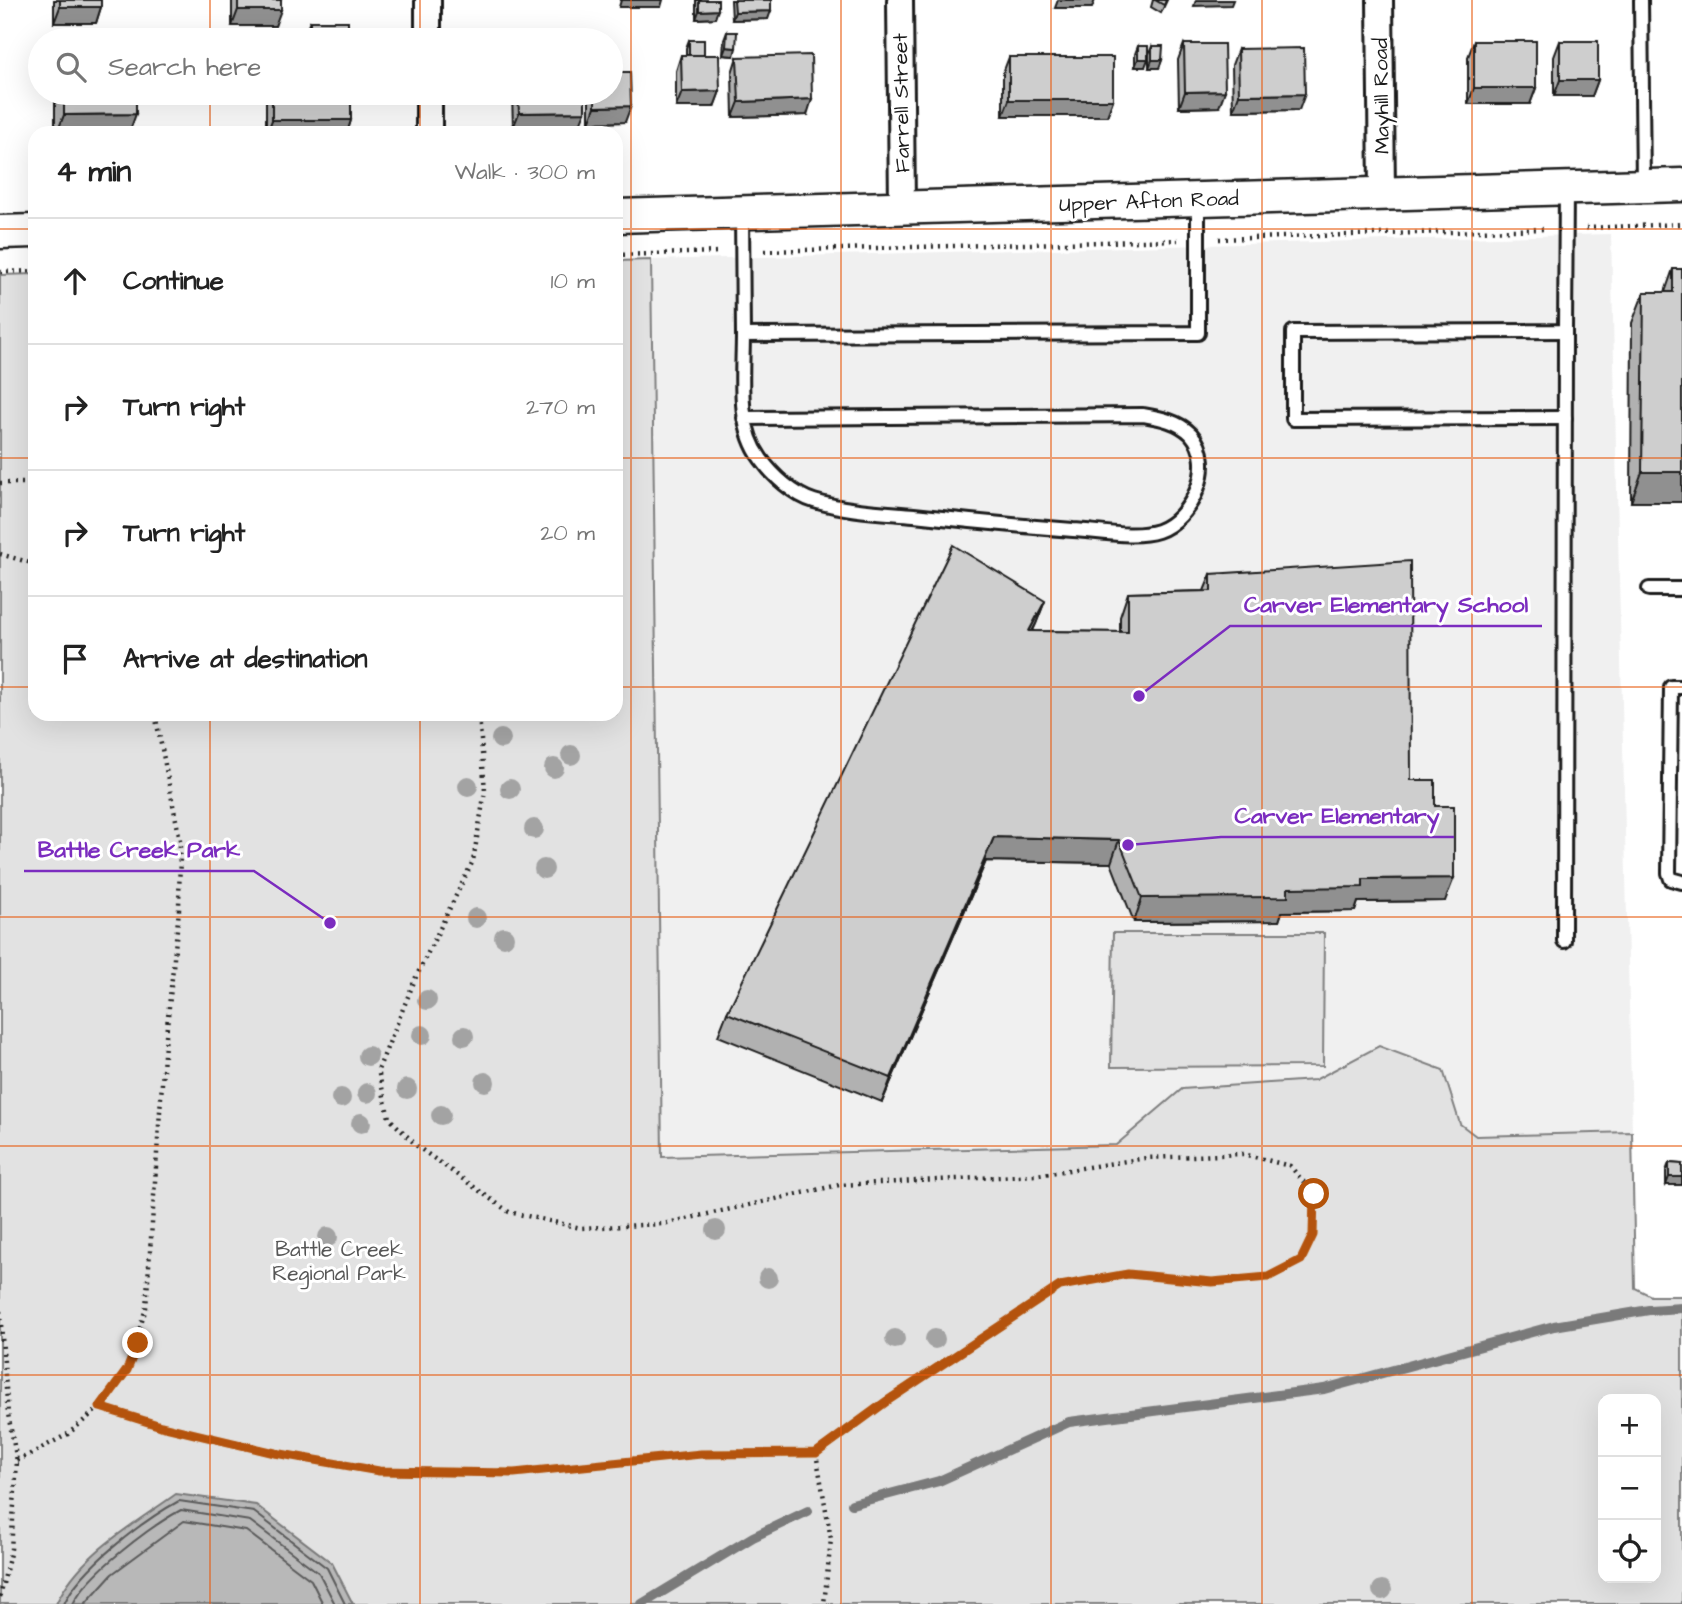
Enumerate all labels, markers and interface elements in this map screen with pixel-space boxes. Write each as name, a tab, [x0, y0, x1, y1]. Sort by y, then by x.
search box	[28, 28, 623, 105]
street label: Farrell Street	[886, 32, 917, 173]
street label: Mayhill Road	[1366, 37, 1399, 154]
icon: search	[52, 48, 90, 86]
text: Search here	[108, 49, 261, 85]
text: 4 min	[56, 151, 131, 193]
text: Walk · 300 m	[454, 156, 595, 188]
street label: Upper Afton Road	[1059, 184, 1240, 220]
icon: ahead	[56, 262, 94, 300]
text: Continue	[123, 263, 224, 299]
text: 10 m	[550, 265, 595, 297]
icon: right	[56, 388, 94, 426]
text: Turn right	[123, 389, 245, 425]
text: 270 m	[526, 391, 595, 423]
icon: right	[56, 514, 94, 552]
text: Turn right	[123, 515, 245, 551]
text: 20 m	[540, 517, 595, 549]
callout: Carver Elementary School	[1230, 582, 1542, 626]
text: Carver Elementary School	[1244, 589, 1528, 623]
icon: arrive	[56, 640, 94, 678]
text: Arrive at destination	[123, 641, 368, 677]
callout: Carver Elementary	[1221, 793, 1454, 837]
text: Carver Elementary	[1235, 800, 1440, 834]
callout: Battle Creek Park	[24, 827, 254, 871]
text: Battle Creek Park	[38, 834, 241, 866]
route start	[1298, 1178, 1329, 1209]
park label: Battle Creek Regional Park	[272, 1235, 406, 1290]
route end	[122, 1327, 153, 1358]
map controls	[1598, 1394, 1661, 1583]
button: +	[1598, 1394, 1661, 1457]
button: −	[1598, 1457, 1661, 1520]
button: locate	[1598, 1520, 1661, 1583]

